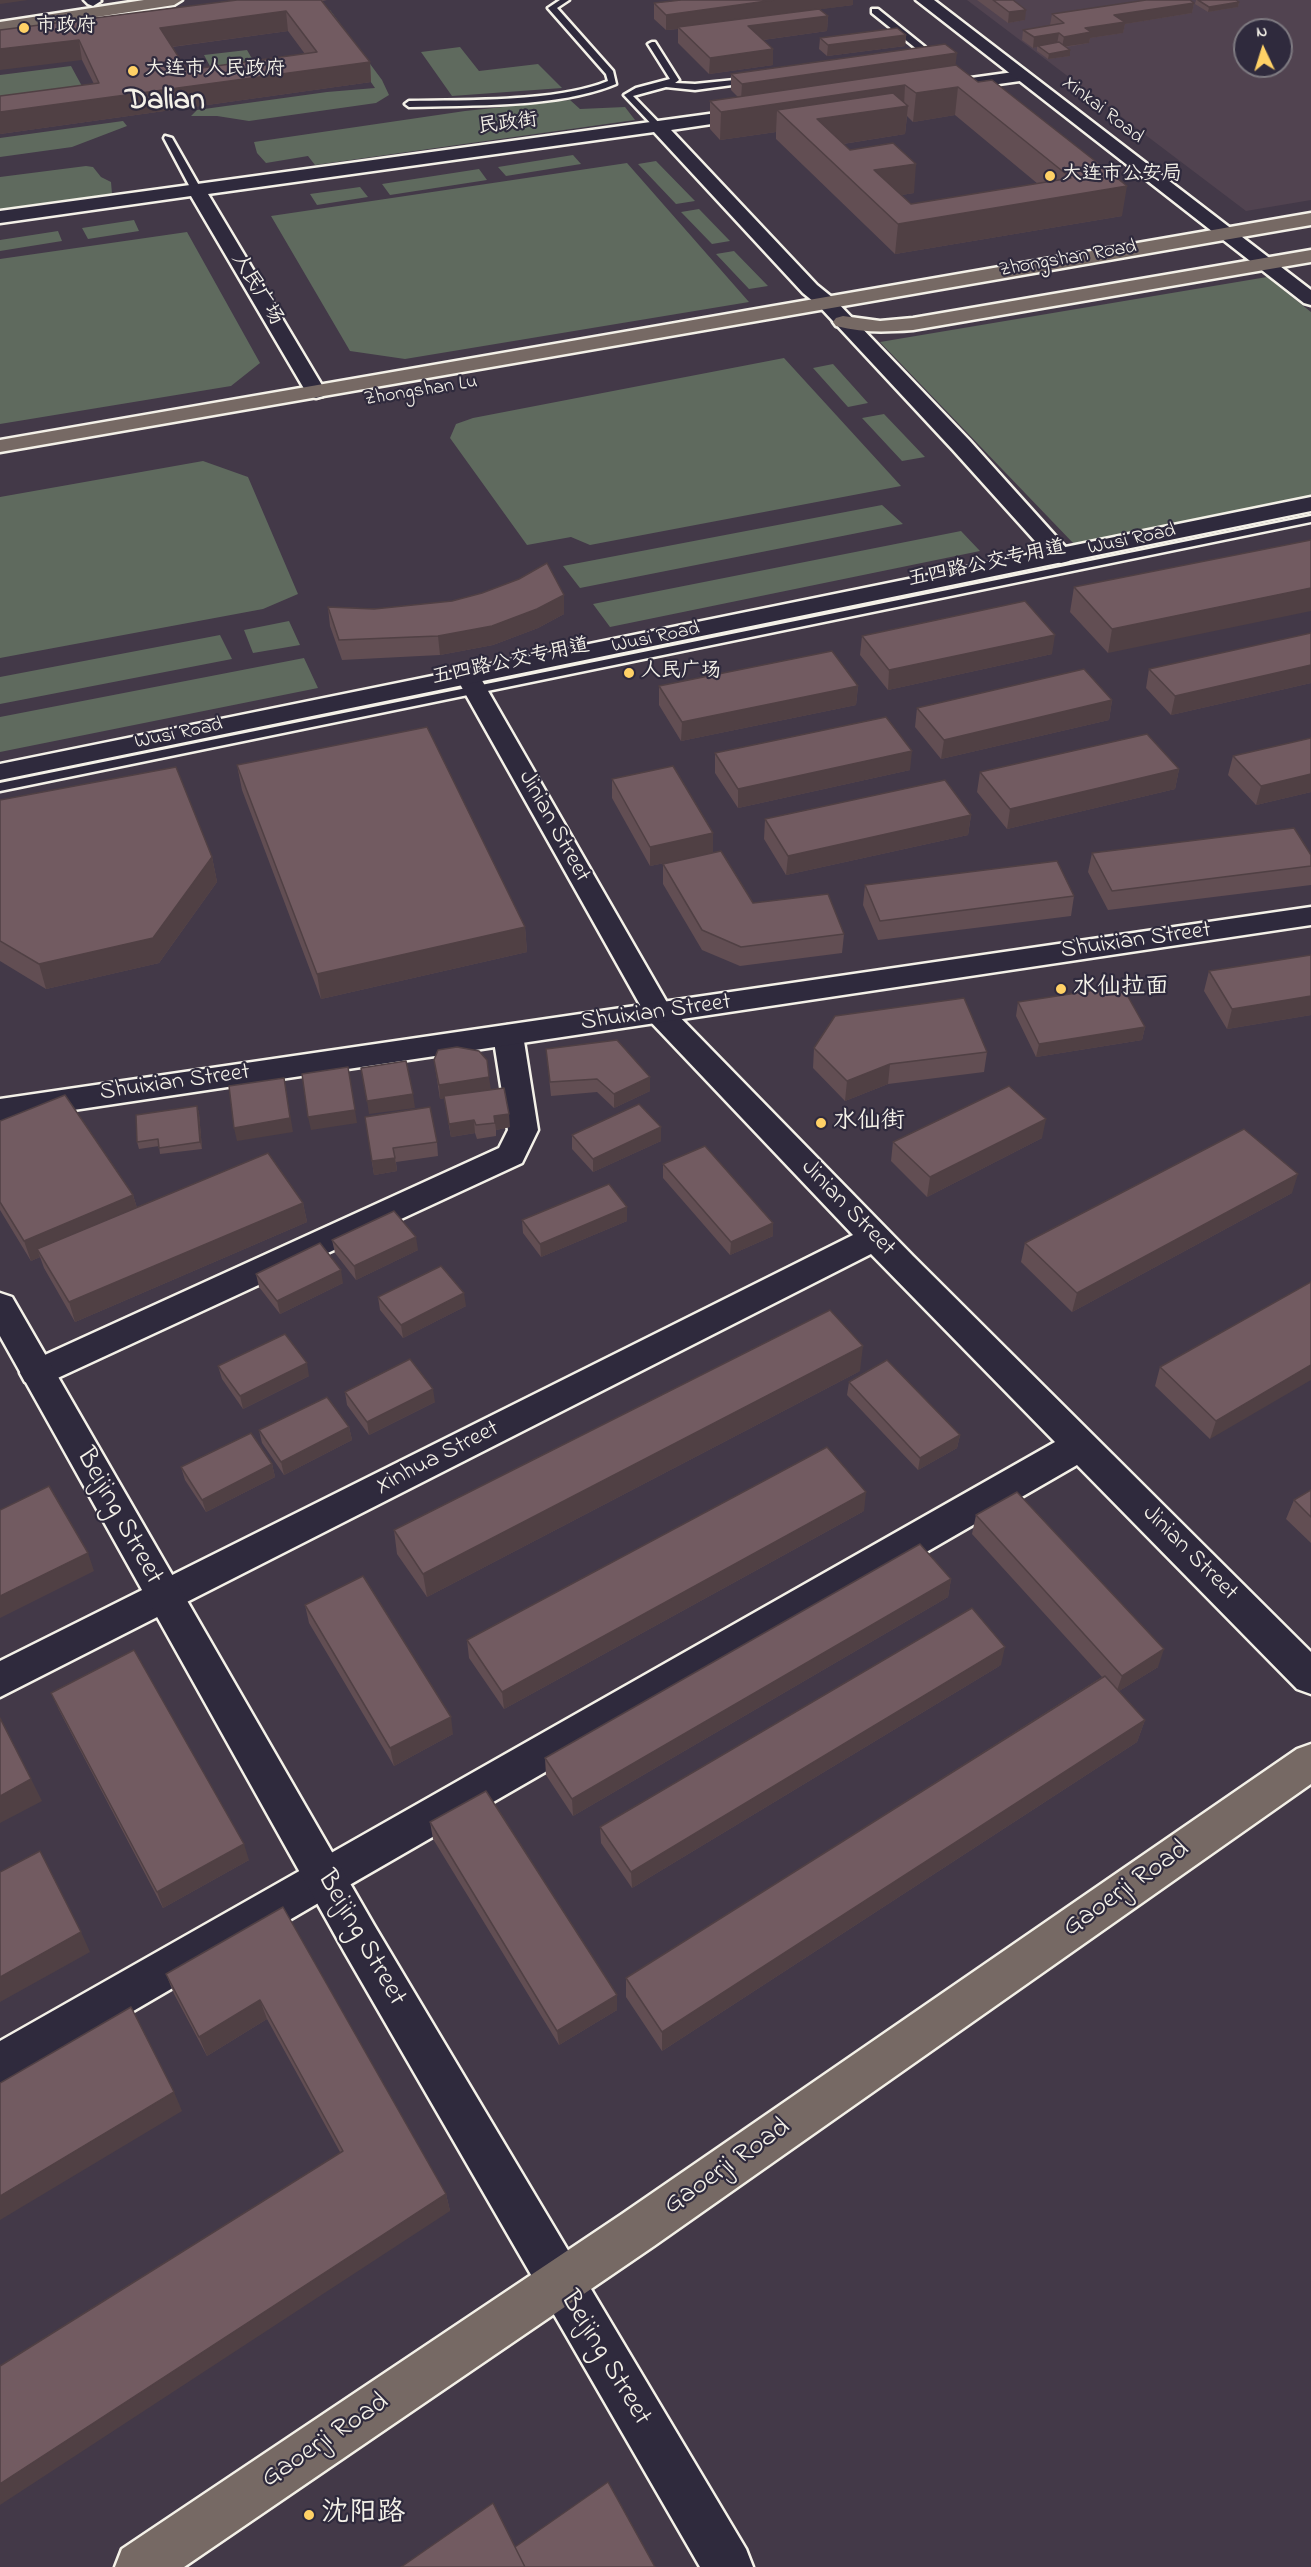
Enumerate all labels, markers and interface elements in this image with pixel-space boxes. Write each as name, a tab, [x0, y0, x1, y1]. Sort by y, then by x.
place label: 市政府	[36, 16, 96, 40]
north arrow	[1233, 18, 1293, 78]
text: N	[1256, 20, 1268, 44]
marker: 市政府	[17, 21, 31, 35]
place label: 大连市人民政府	[145, 59, 285, 83]
marker: 大连市人民政府	[126, 64, 140, 78]
street label: Xinkai Road	[1057, 72, 1147, 150]
district label: Dalian	[125, 85, 205, 121]
street label: 民政街	[477, 109, 539, 141]
place label: 大连市公安局	[1062, 164, 1182, 188]
marker: 大连市公安局	[1043, 169, 1057, 183]
street label: Zhongshan Road	[997, 236, 1139, 284]
street label: 人民广场	[225, 250, 287, 330]
street label: Zhongshan Lu	[363, 371, 479, 413]
street label: Wusi Road	[1086, 520, 1178, 562]
street label: 五四路公交专用道	[906, 537, 1068, 593]
street label: Wusi Road	[610, 618, 702, 660]
street label: 五四路公交专用道	[430, 635, 592, 691]
place label: 人民广场	[641, 661, 721, 685]
marker: 人民广场	[622, 666, 636, 680]
street label: Wusi Road	[133, 714, 225, 756]
street label: Jinian Street	[510, 766, 596, 888]
street label: Shuixian Street	[1059, 917, 1213, 967]
place label: 水仙拉面	[1073, 975, 1169, 1003]
marker: 水仙拉面	[1054, 982, 1068, 996]
street label: Shuixian Street	[579, 989, 733, 1039]
street label: Shuixian Street	[98, 1059, 252, 1109]
place label: 水仙街	[833, 1109, 905, 1137]
marker: 水仙街	[814, 1116, 828, 1130]
street label: Jinian Street	[794, 1155, 900, 1263]
street label: Xinhua Street	[372, 1416, 504, 1502]
street label: Beijing Street	[67, 1443, 169, 1591]
street label: Jinian Street	[1135, 1500, 1243, 1608]
street label: Gaoerji Road	[1057, 1834, 1197, 1946]
street label: Beijing Street	[308, 1865, 412, 2013]
street label: Gaoerji Road	[658, 2112, 798, 2224]
street label: Beijing Street	[551, 2286, 657, 2432]
street label: Gaoerji Road	[256, 2387, 396, 2497]
place label: 沈阳路	[321, 2498, 405, 2532]
marker: 沈阳路	[302, 2508, 316, 2522]

